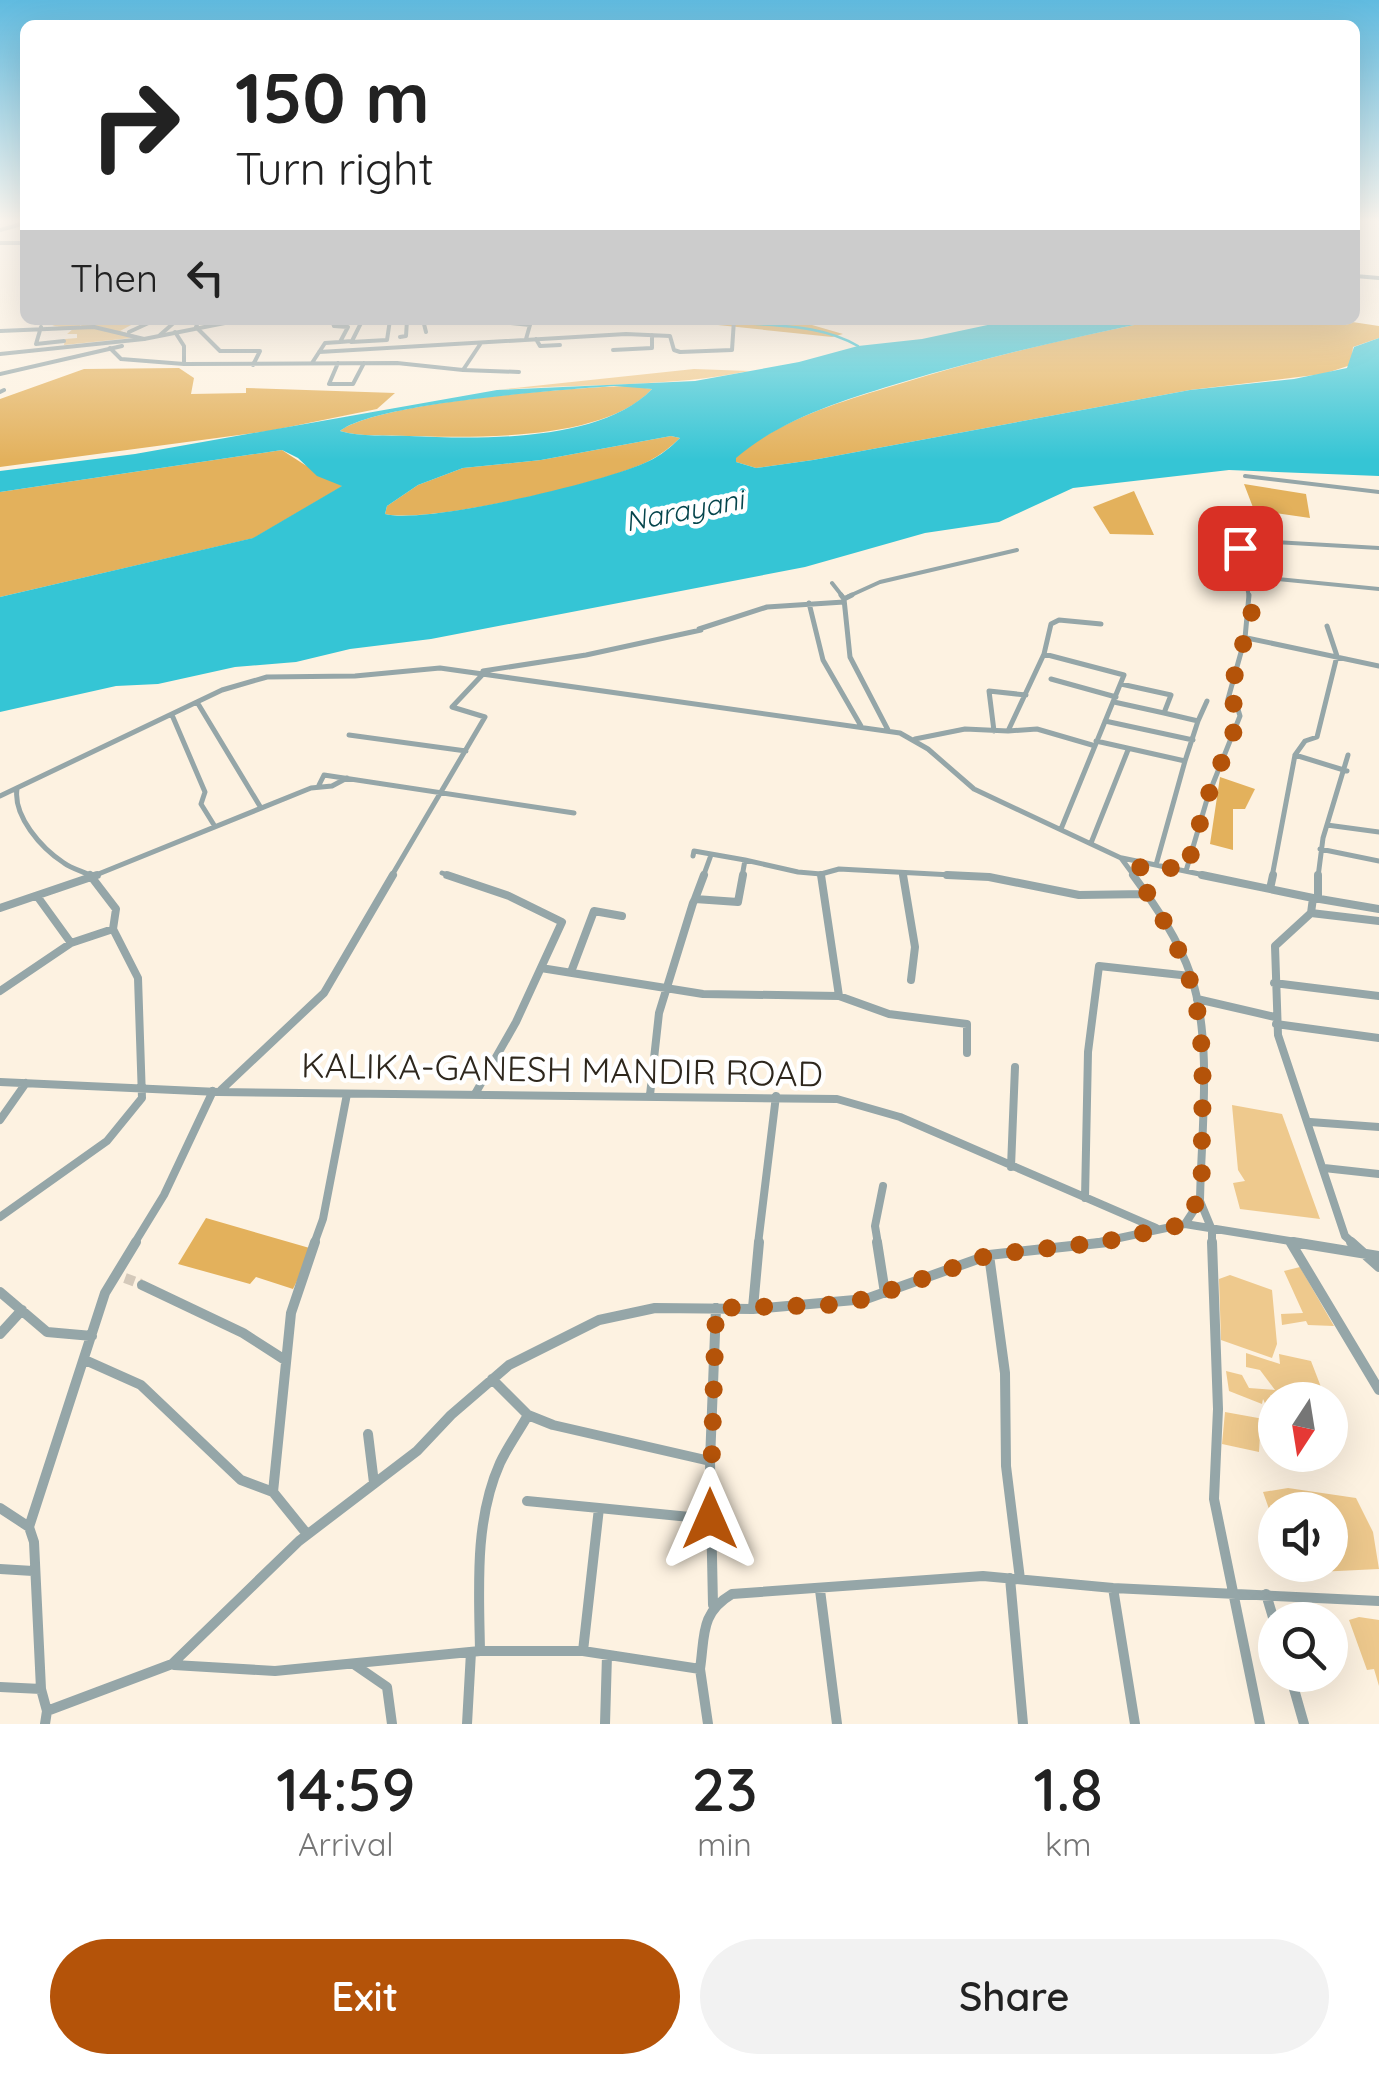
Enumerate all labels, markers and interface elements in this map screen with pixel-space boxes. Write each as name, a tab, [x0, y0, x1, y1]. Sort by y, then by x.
text: 150 m	[235, 53, 430, 141]
icon: right	[70, 60, 200, 190]
text: Turn right	[235, 140, 434, 196]
icon: left	[178, 250, 233, 305]
text: Then	[70, 254, 158, 302]
water label: Narayani	[622, 481, 749, 539]
pin	[1198, 506, 1283, 591]
icon: arrive	[1213, 521, 1268, 576]
street label: KALIKA-GANESH MANDIR ROAD	[301, 1042, 823, 1096]
north arrow	[1258, 1382, 1348, 1472]
map controls	[1258, 1382, 1348, 1692]
position arrow	[658, 1467, 762, 1571]
button: sound	[1258, 1492, 1348, 1582]
button: search	[1258, 1602, 1348, 1692]
text: 14:59	[276, 1751, 415, 1826]
text: 23	[692, 1751, 757, 1826]
text: 1.8	[1034, 1751, 1103, 1826]
text: Arrival	[298, 1824, 394, 1864]
text: min	[697, 1824, 752, 1864]
text: km	[1045, 1824, 1091, 1864]
button: Exit	[50, 1939, 680, 2054]
button: Share	[700, 1939, 1329, 2054]

